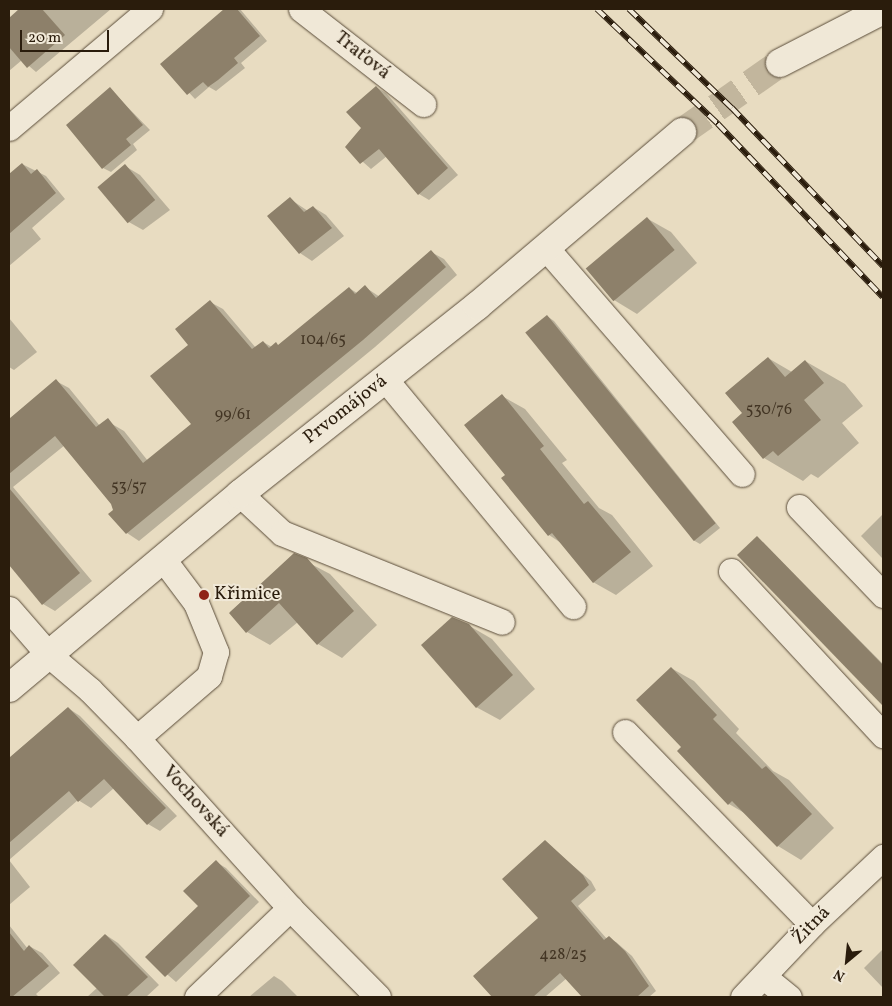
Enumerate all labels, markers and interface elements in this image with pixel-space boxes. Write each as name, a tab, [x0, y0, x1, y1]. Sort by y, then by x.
scale bar	[22, 20, 111, 52]
street label: Traťová	[329, 27, 395, 85]
text: 20 m	[28, 28, 61, 49]
house number: 104/65	[300, 330, 346, 350]
street label: Prvomájová	[300, 370, 392, 450]
house number: 530/76	[746, 400, 792, 420]
house number: 99/61	[215, 405, 251, 425]
house number: 53/57	[111, 477, 147, 497]
place label: Křimice	[214, 584, 281, 606]
marker: Křimice	[198, 589, 210, 601]
street label: Vochovská	[157, 761, 233, 843]
street label: Žitná	[788, 902, 836, 950]
north arrow	[822, 936, 872, 986]
house number: 428/25	[539, 945, 587, 965]
text: N	[831, 964, 849, 985]

